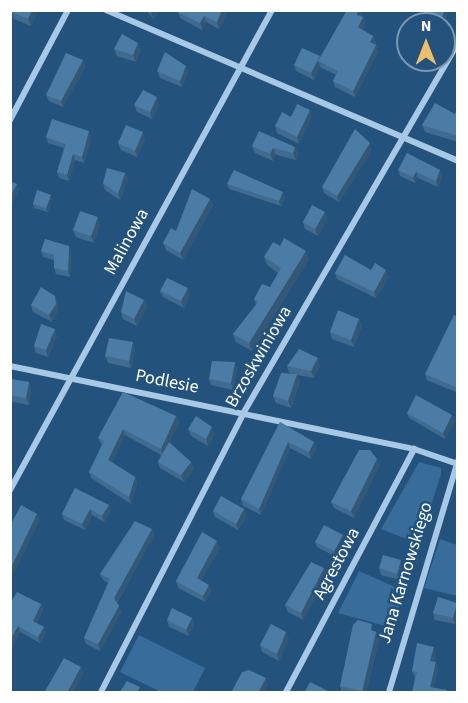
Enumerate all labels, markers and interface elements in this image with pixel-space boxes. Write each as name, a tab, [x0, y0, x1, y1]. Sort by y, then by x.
north arrow	[396, 12, 456, 72]
text: N	[421, 15, 431, 37]
street label: Malinowa	[100, 205, 154, 279]
street label: Brzoskwiniowa	[221, 302, 297, 412]
street label: Podlesie	[134, 365, 200, 399]
street label: Jana Karnowskiego	[374, 500, 438, 646]
street label: Agrestowa	[309, 524, 365, 604]

